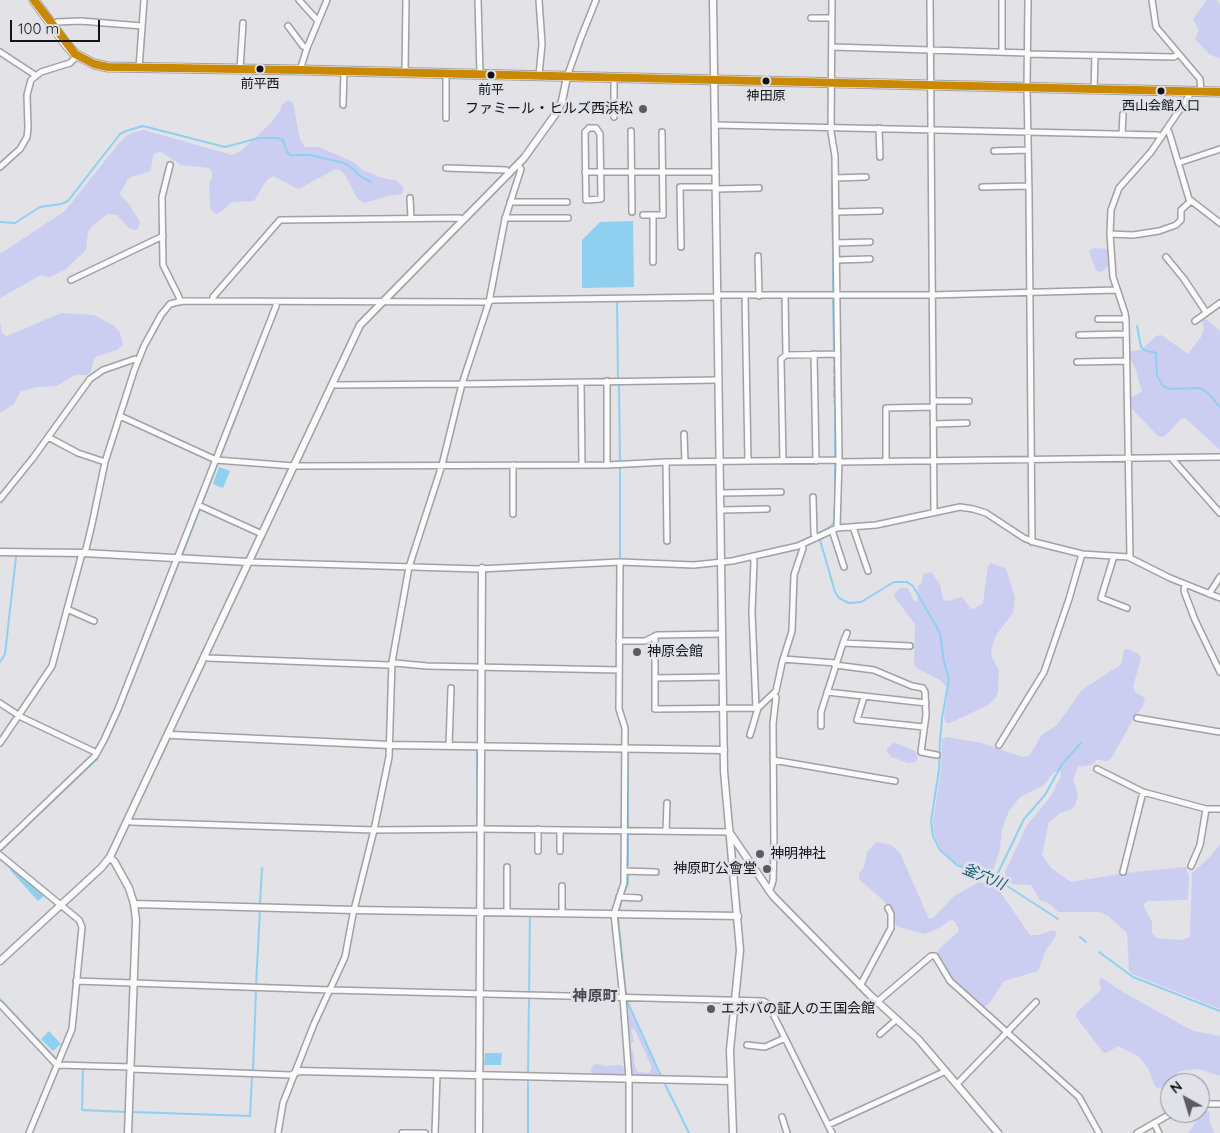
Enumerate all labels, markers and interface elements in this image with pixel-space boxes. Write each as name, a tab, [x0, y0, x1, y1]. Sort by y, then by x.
scale bar	[12, 10, 102, 42]
text: 100 m	[18, 19, 59, 38]
marker: 前平西	[255, 64, 265, 74]
marker: 前平	[486, 70, 496, 80]
place label: 前平西	[241, 76, 279, 92]
marker: 神田原	[761, 76, 771, 86]
place label: 前平	[478, 82, 504, 98]
marker: 西山会館入口	[1156, 86, 1166, 96]
place label: 神田原	[747, 88, 785, 104]
place label: 西山会館入口	[1122, 98, 1200, 114]
place label: ファミール・ヒルズ西浜松	[465, 101, 633, 117]
marker: ファミール・ヒルズ西浜松	[637, 103, 649, 115]
place label: 神原会館	[647, 644, 703, 660]
marker: 神原会館	[631, 646, 643, 658]
place label: 神明神社	[770, 846, 826, 862]
marker: 神明神社	[754, 848, 766, 860]
water label: 釜穴川	[960, 860, 1008, 894]
place label: 神原町公會堂	[673, 861, 757, 877]
marker: 神原町公會堂	[761, 863, 773, 875]
district label: 神原町	[573, 987, 617, 1005]
place label: エホバの証人の王国会館	[721, 1001, 875, 1017]
marker: エホバの証人の王国会館	[705, 1003, 717, 1015]
north arrow	[1160, 1073, 1210, 1123]
text: N	[1167, 1077, 1186, 1097]

